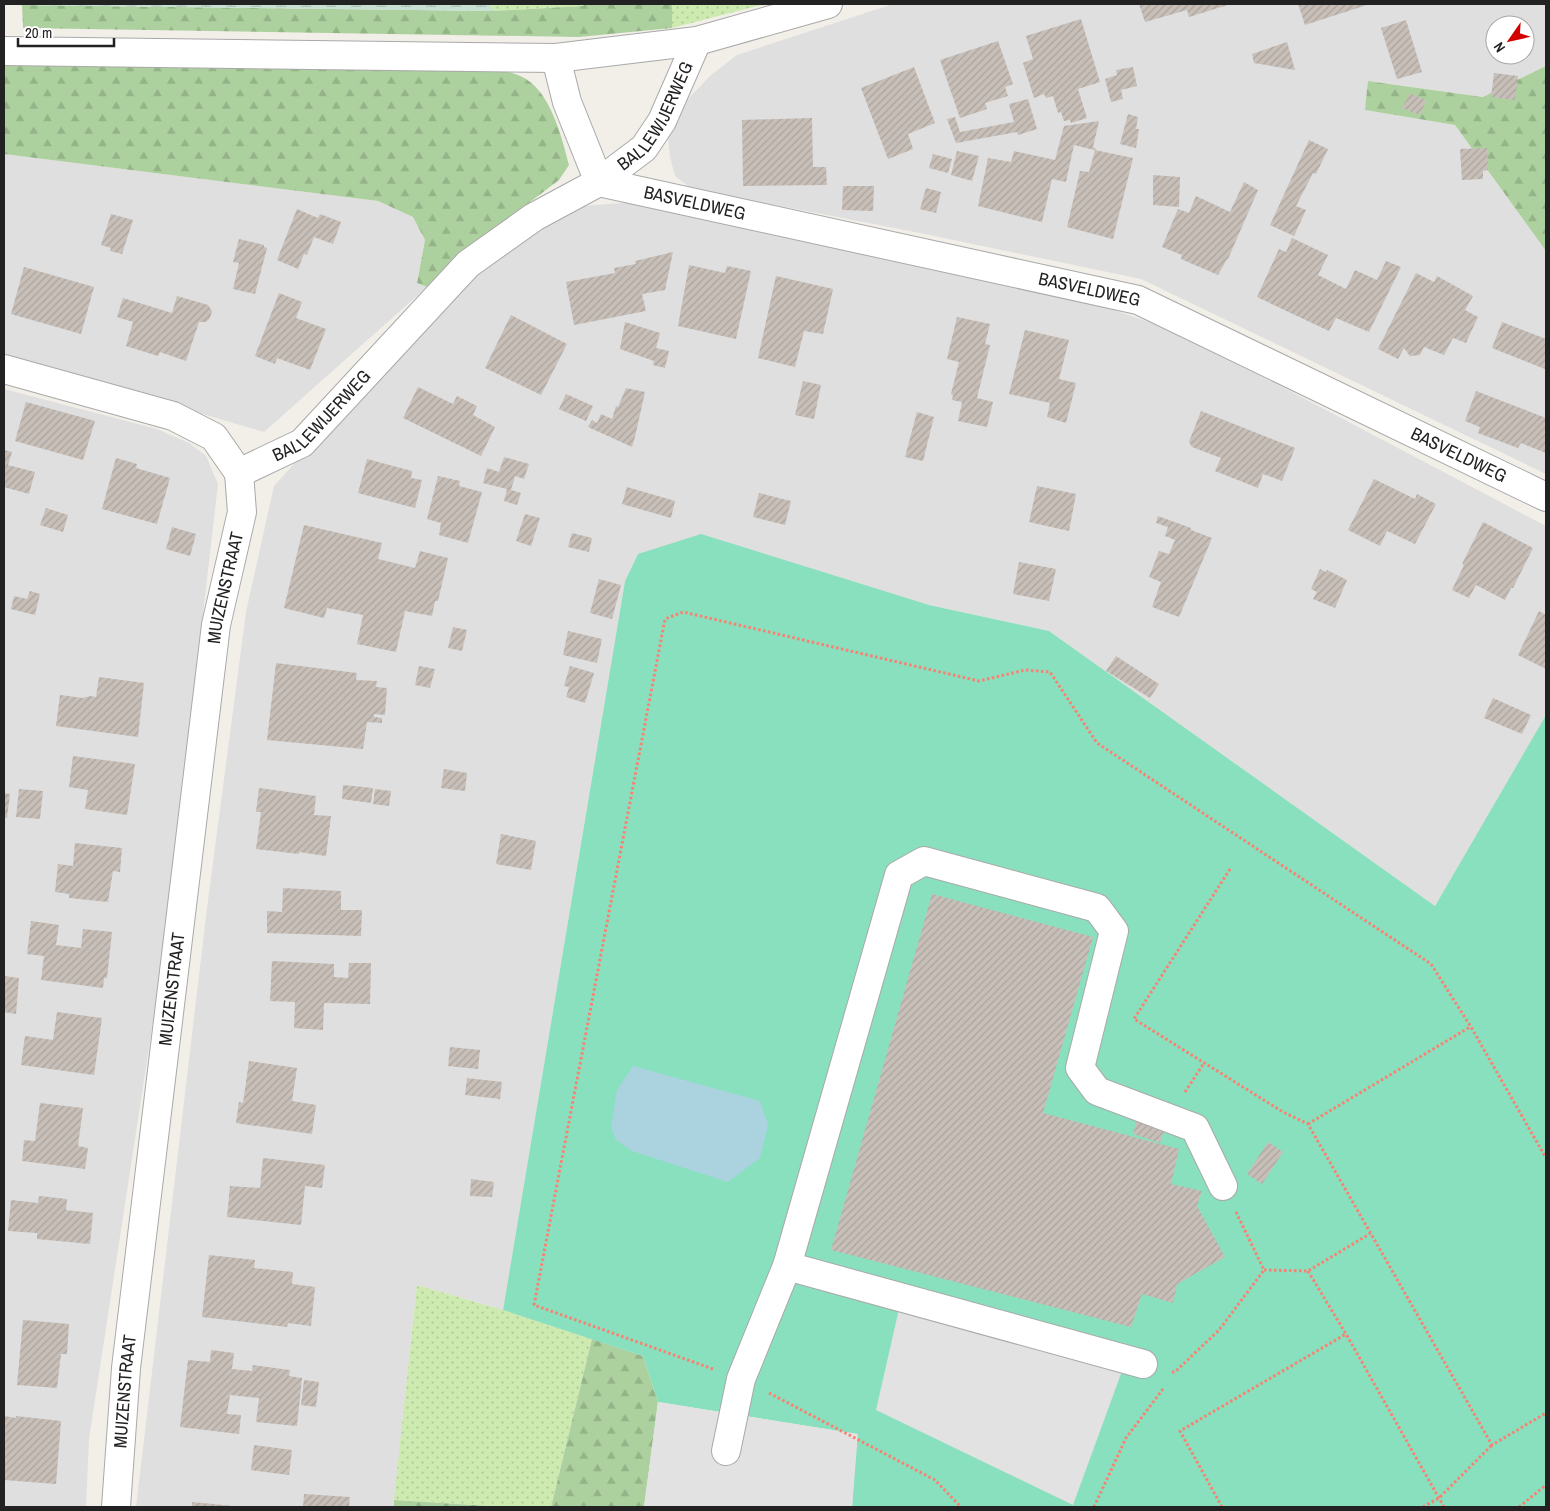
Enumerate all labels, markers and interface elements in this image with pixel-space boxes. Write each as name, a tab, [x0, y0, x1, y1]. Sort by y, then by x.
scale bar	[18, 15, 114, 47]
north arrow	[1485, 15, 1535, 65]
text: 20 m	[25, 22, 52, 43]
text: N	[1489, 39, 1509, 56]
street label: BALLEWIJERWEG	[612, 57, 699, 176]
street label: BASVELDWEG	[642, 179, 748, 226]
street label: BASVELDWEG	[1036, 266, 1143, 312]
street label: BALLEWIJERWEG	[268, 364, 376, 467]
street label: BASVELDWEG	[1407, 421, 1511, 488]
street label: MUIZENSTRAAT	[201, 529, 249, 645]
street label: MUIZENSTRAAT	[152, 931, 191, 1047]
street label: MUIZENSTRAAT	[107, 1333, 142, 1449]

